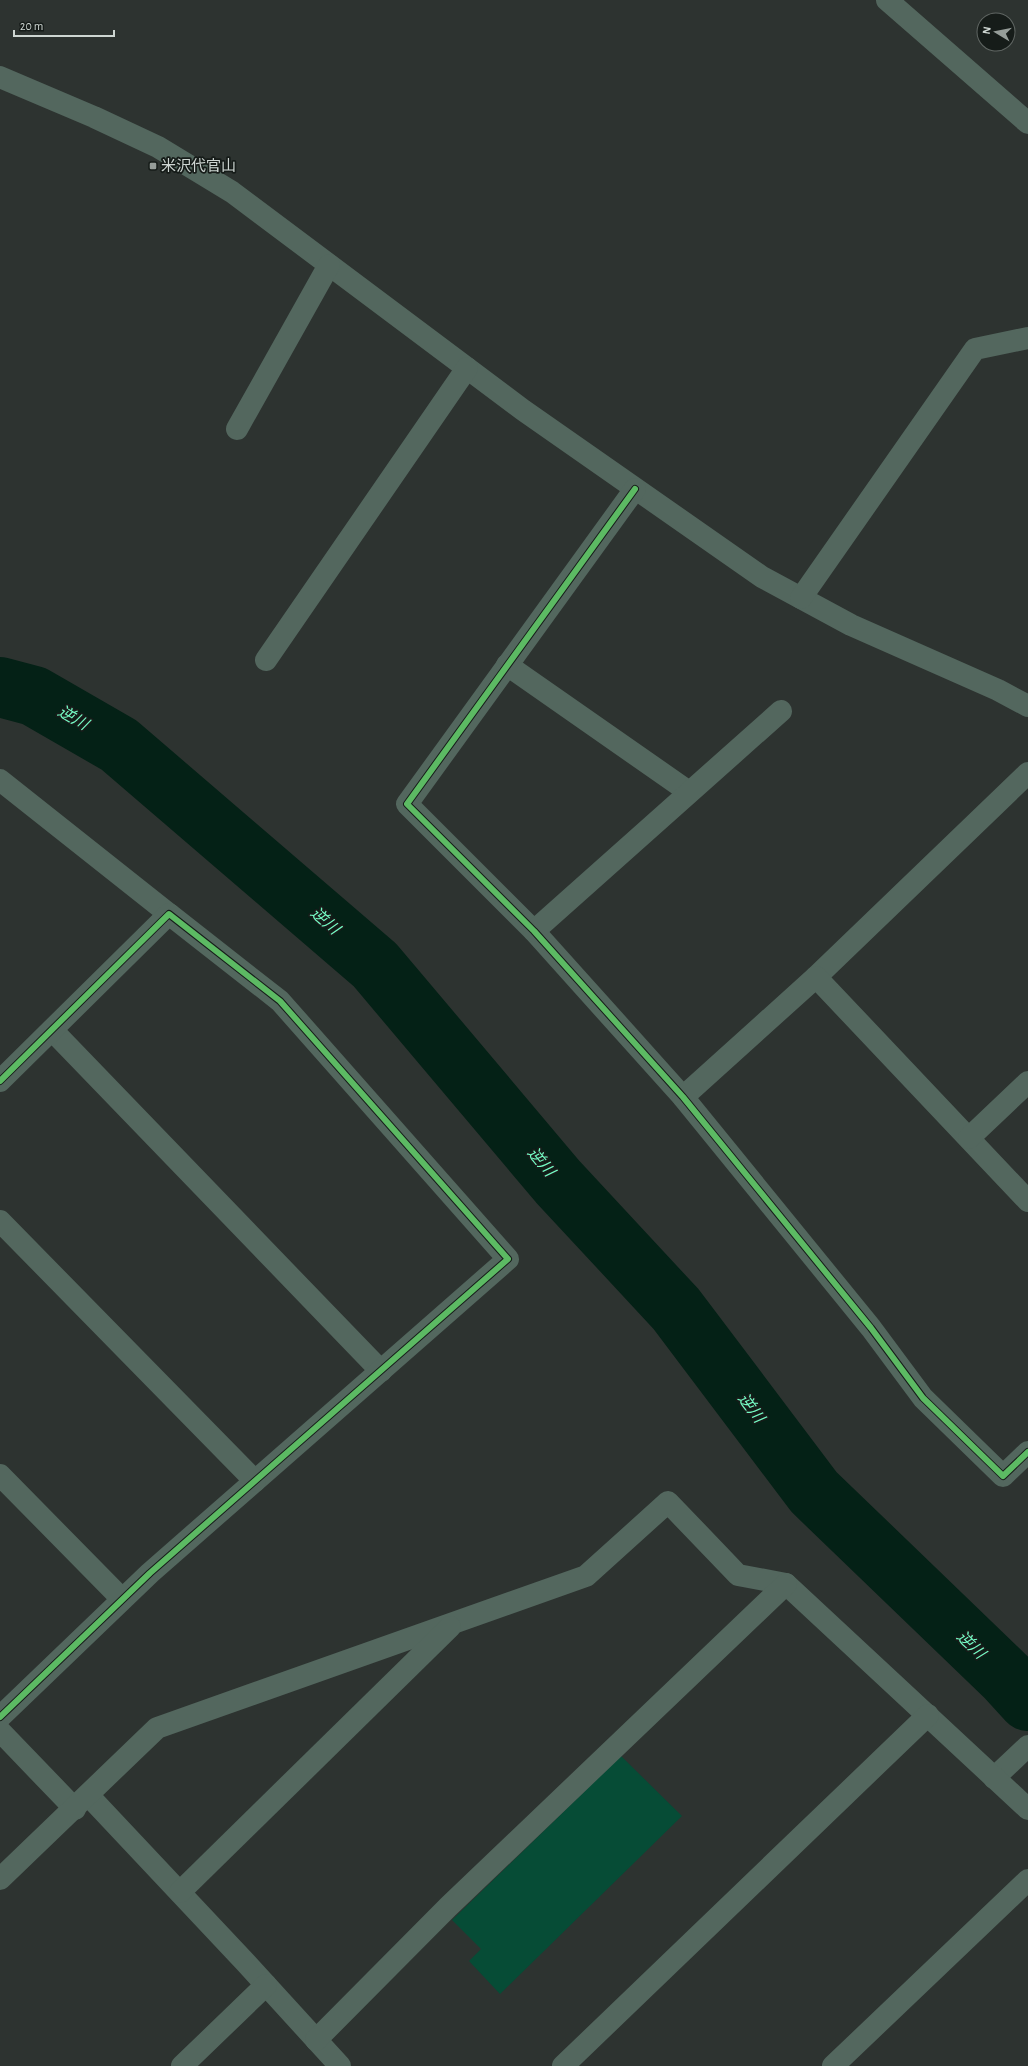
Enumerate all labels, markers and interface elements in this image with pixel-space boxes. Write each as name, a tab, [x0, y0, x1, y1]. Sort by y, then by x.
scale bar	[14, 12, 114, 38]
north arrow	[976, 12, 1016, 52]
text: 20 m	[20, 20, 43, 32]
text: N	[981, 26, 993, 35]
place label: 米沢代官山	[161, 157, 236, 174]
marker: 米沢代官山	[148, 161, 158, 171]
water label: 逆川	[55, 702, 93, 734]
water label: 逆川	[308, 904, 344, 939]
water label: 逆川	[525, 1144, 559, 1181]
water label: 逆川	[735, 1390, 769, 1427]
water label: 逆川	[954, 1627, 990, 1663]

